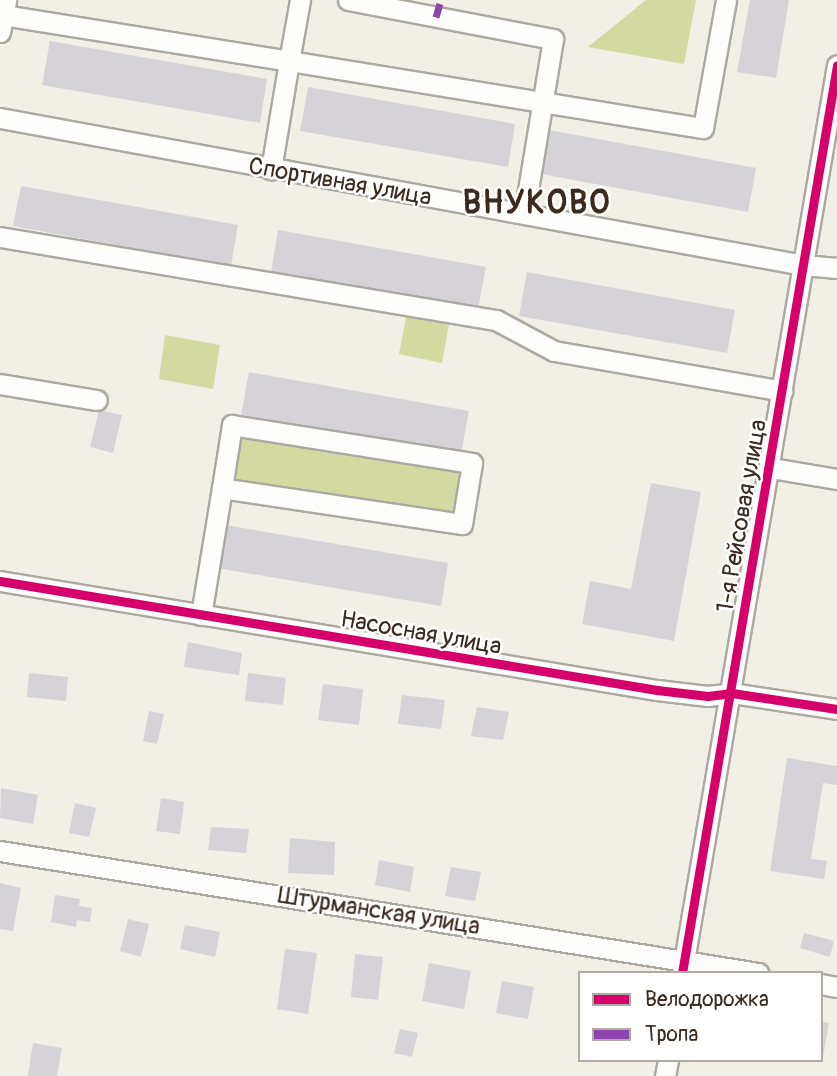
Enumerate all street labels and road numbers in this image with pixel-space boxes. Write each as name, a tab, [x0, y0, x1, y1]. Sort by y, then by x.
street label: Спортивная улица	[246, 152, 434, 212]
street label: 1-я Рейсовая улица	[711, 417, 773, 615]
street label: Насосная улица	[338, 605, 504, 661]
street label: Штурманская улица	[276, 881, 482, 941]

